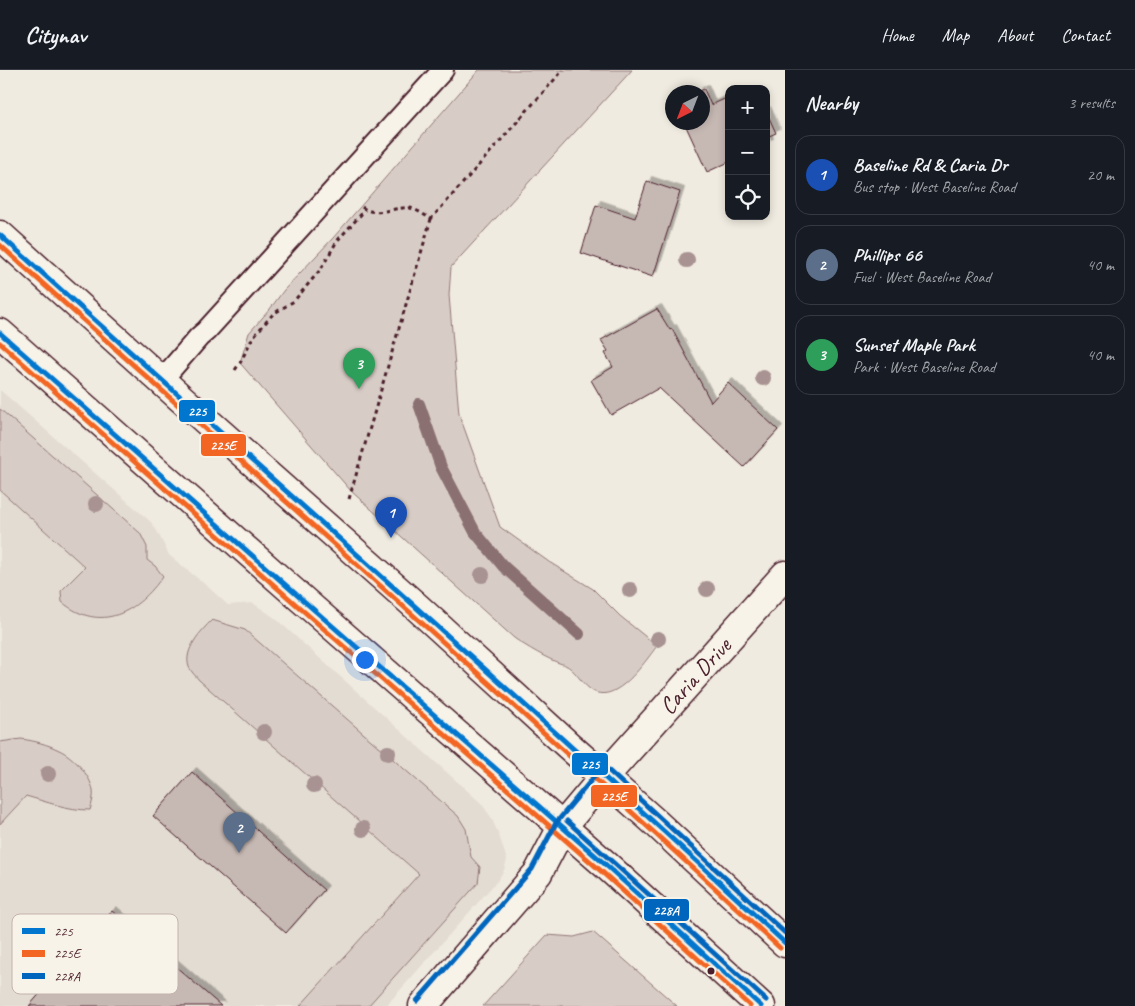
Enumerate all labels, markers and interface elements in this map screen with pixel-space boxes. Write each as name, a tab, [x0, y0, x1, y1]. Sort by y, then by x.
text: Citynav	[25, 20, 86, 50]
text: Home	[881, 24, 914, 46]
text: Map	[942, 24, 969, 46]
text: About	[997, 24, 1033, 46]
text: Contact	[1061, 24, 1110, 46]
north arrow	[665, 85, 710, 130]
map controls	[725, 85, 770, 220]
button: +	[725, 85, 770, 130]
text: Nearby	[805, 90, 858, 116]
text: 3 results	[1068, 93, 1115, 113]
button: −	[725, 130, 770, 175]
text: Baseline Rd & Caria Dr	[853, 153, 1008, 177]
text: 1	[818, 165, 826, 185]
text: 20 m	[1087, 165, 1114, 185]
button: locate	[725, 175, 770, 220]
text: Bus stop · West Baseline Road	[853, 177, 1016, 197]
text: Phillips 66	[853, 243, 922, 267]
text: 2	[818, 255, 826, 275]
text: 40 m	[1087, 255, 1114, 275]
text: Fuel · West Baseline Road	[853, 267, 991, 287]
text: Sunset Maple Park	[853, 333, 975, 357]
text: 3	[818, 345, 826, 365]
text: 40 m	[1087, 345, 1114, 365]
pin: 3	[343, 348, 375, 389]
text: Park · West Baseline Road	[853, 357, 995, 377]
line badge: 225	[178, 399, 216, 423]
text: 225	[188, 403, 208, 420]
line badge: 225E	[200, 433, 247, 457]
text: 225E	[210, 437, 239, 454]
pin: 1	[375, 497, 407, 538]
street label: Caria Drive	[653, 630, 739, 721]
your location	[352, 647, 378, 673]
line badge: 225	[571, 752, 609, 776]
text: 225	[581, 756, 601, 773]
line badge: 225E	[590, 784, 638, 808]
text: 225E	[601, 788, 630, 805]
pin: 2	[223, 812, 255, 853]
line badge: 228A	[643, 898, 690, 922]
text: 228A	[653, 902, 680, 919]
legend	[12, 914, 178, 994]
text: 225	[54, 923, 74, 940]
text: 225E	[54, 945, 82, 962]
unlabelled marker	[706, 966, 716, 976]
text: 228A	[54, 968, 81, 985]

